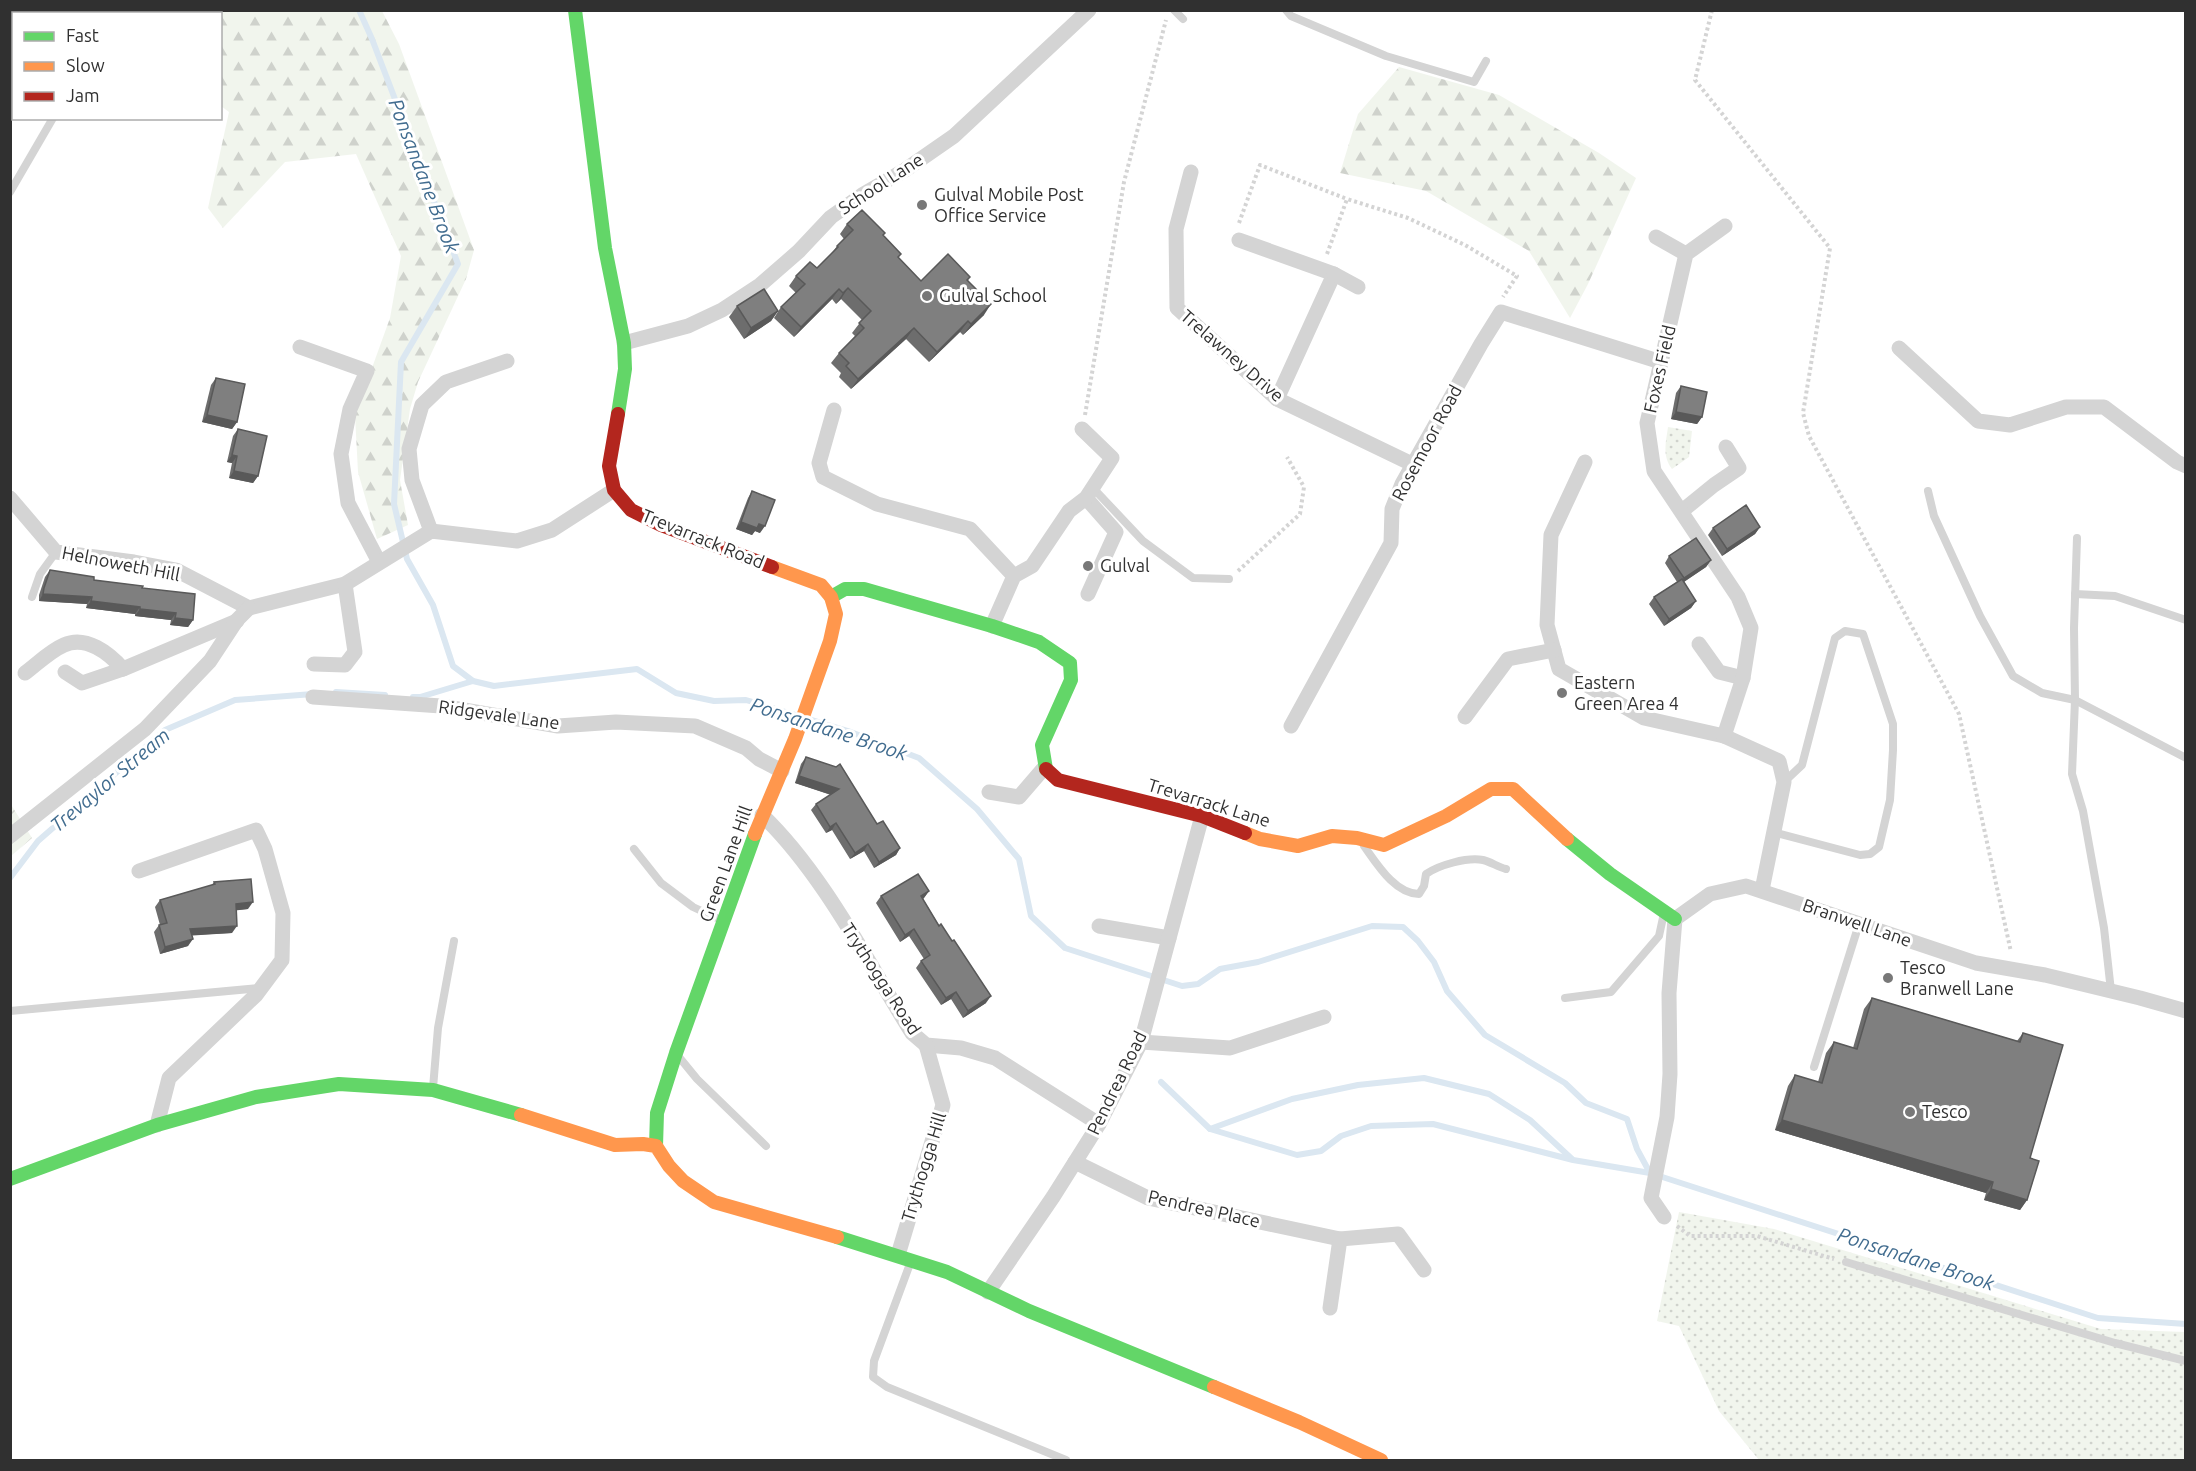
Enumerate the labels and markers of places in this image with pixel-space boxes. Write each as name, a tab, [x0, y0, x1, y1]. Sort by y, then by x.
place label: Gulval Mobile Post Office Service	[934, 184, 1084, 225]
marker: Gulval Mobile Post Office Service	[915, 198, 929, 212]
place label: Gulval School	[939, 285, 1047, 305]
marker: Gulval School	[920, 289, 934, 303]
place label: Gulval	[1100, 555, 1150, 575]
marker: Gulval	[1081, 559, 1095, 573]
place label: Eastern Green Area 4	[1574, 672, 1679, 713]
marker: Eastern Green Area 4	[1555, 686, 1569, 700]
place label: Tesco Branwell Lane	[1900, 957, 2014, 998]
marker: Tesco Branwell Lane	[1881, 971, 1895, 985]
place label: Tesco	[1922, 1101, 1968, 1121]
marker: Tesco	[1903, 1105, 1917, 1119]

